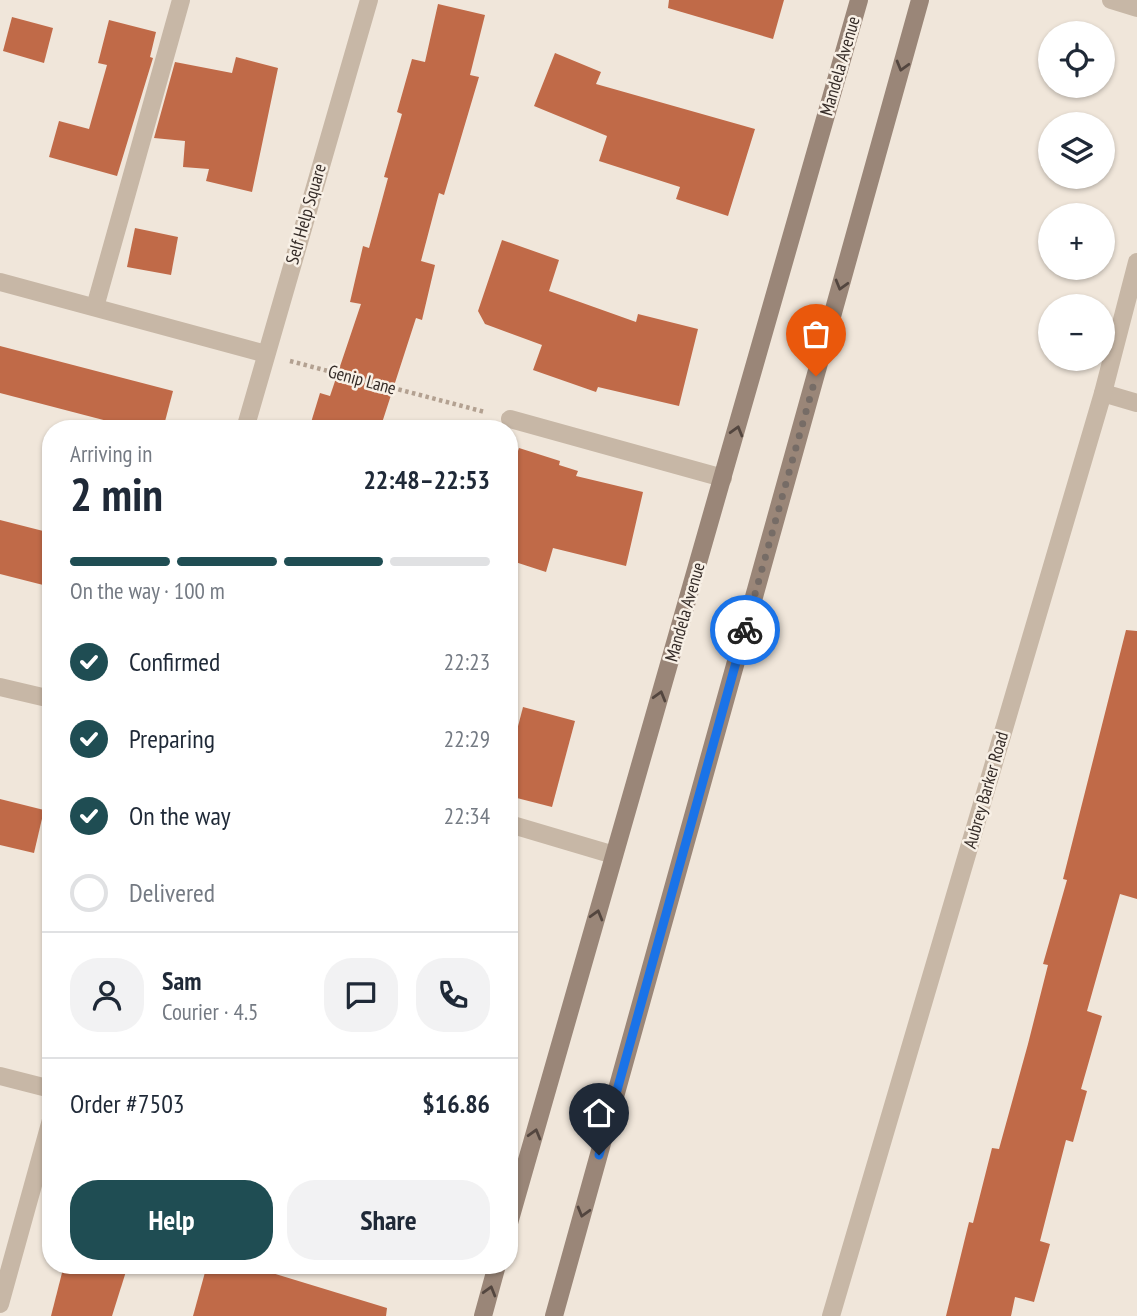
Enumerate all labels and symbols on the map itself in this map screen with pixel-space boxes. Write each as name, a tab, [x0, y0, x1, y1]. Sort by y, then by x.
street label: Mandela Avenue	[814, 14, 865, 118]
one-way arrow	[895, 60, 910, 72]
street label: Self Help Square	[280, 161, 331, 267]
one-way arrow	[835, 279, 849, 291]
pin	[786, 304, 846, 376]
street label: Genip Lane	[326, 359, 399, 400]
one-way arrow	[728, 425, 743, 437]
street label: Mandela Avenue	[659, 560, 710, 664]
courier	[710, 595, 780, 665]
one-way arrow	[652, 690, 666, 702]
street label: Aubrey Barker Road	[958, 729, 1013, 851]
one-way arrow	[589, 909, 603, 921]
pin	[569, 1083, 629, 1155]
one-way arrow	[526, 1128, 541, 1140]
one-way arrow	[577, 1206, 591, 1218]
one-way arrow	[481, 1285, 496, 1297]

